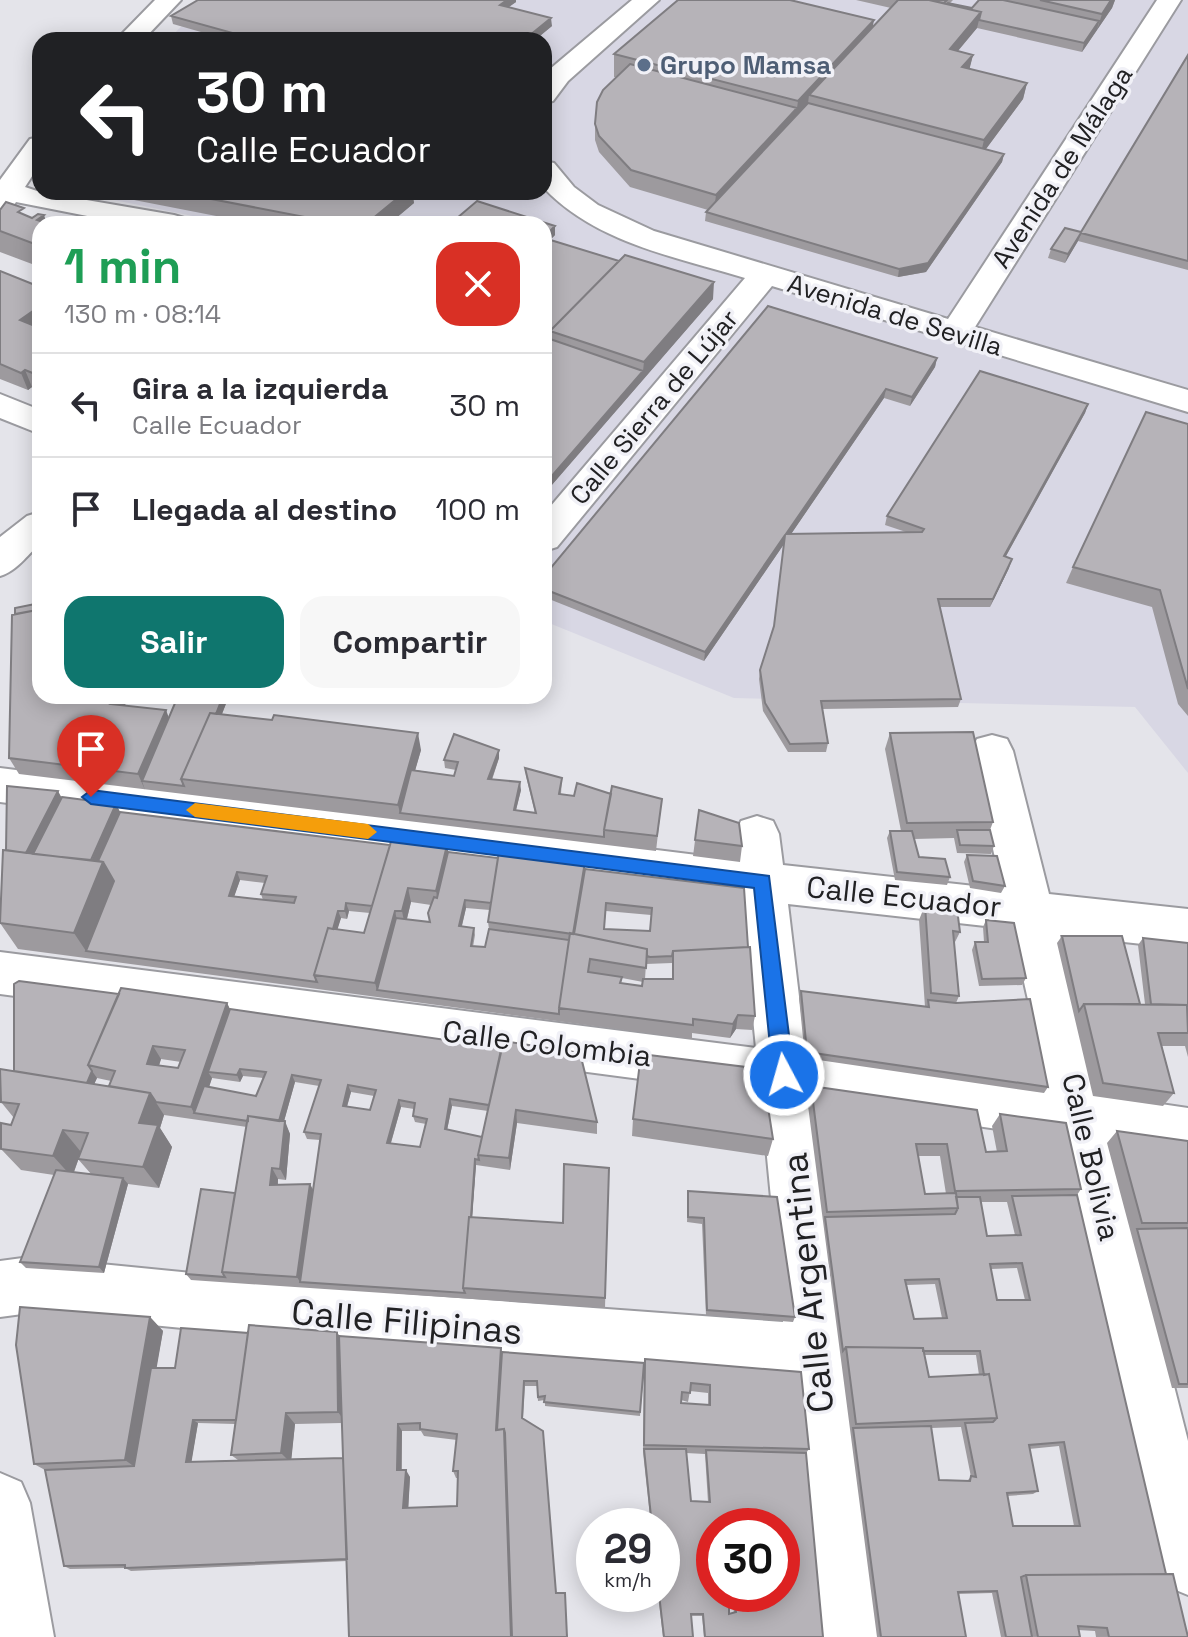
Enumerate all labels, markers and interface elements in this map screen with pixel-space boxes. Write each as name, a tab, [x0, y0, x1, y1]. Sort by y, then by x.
place label: Grupo Mamsa	[660, 48, 831, 82]
marker: Grupo Mamsa	[635, 56, 653, 74]
text: 30 m	[196, 57, 328, 128]
street label: Avenida de Málaga	[984, 59, 1140, 275]
icon: left	[64, 64, 168, 168]
text: Calle Ecuador	[196, 127, 431, 173]
text: 1 min	[64, 236, 181, 297]
button: close	[436, 242, 520, 326]
street label: Avenida de Sevilla	[783, 266, 1007, 364]
text: 130 m · 08:14	[64, 297, 221, 331]
street label: Calle Sierra de Lújar	[562, 302, 746, 512]
text: Gira a la izquierda	[132, 369, 388, 408]
icon: left	[64, 383, 108, 427]
text: 30 m	[449, 386, 520, 425]
text: Calle Ecuador	[132, 408, 302, 442]
icon: arrive	[64, 487, 108, 531]
text: Llegada al destino	[132, 490, 397, 529]
text: 100 m	[435, 490, 520, 529]
button: Salir	[64, 596, 284, 688]
button: Compartir	[300, 596, 520, 688]
pin	[57, 715, 125, 797]
icon: arrive	[69, 727, 113, 771]
street label: Calle Ecuador	[805, 867, 1003, 926]
street label: Calle Colombia	[440, 1011, 654, 1076]
position arrow	[742, 1033, 826, 1117]
street label: Calle Bolivia	[1053, 1069, 1130, 1244]
street label: Calle Argentina	[771, 1151, 845, 1415]
street label: Calle Filipinas	[290, 1289, 524, 1355]
speed limit sign: 30	[696, 1508, 800, 1612]
text: 29	[604, 1524, 652, 1575]
text: km/h	[604, 1567, 652, 1593]

